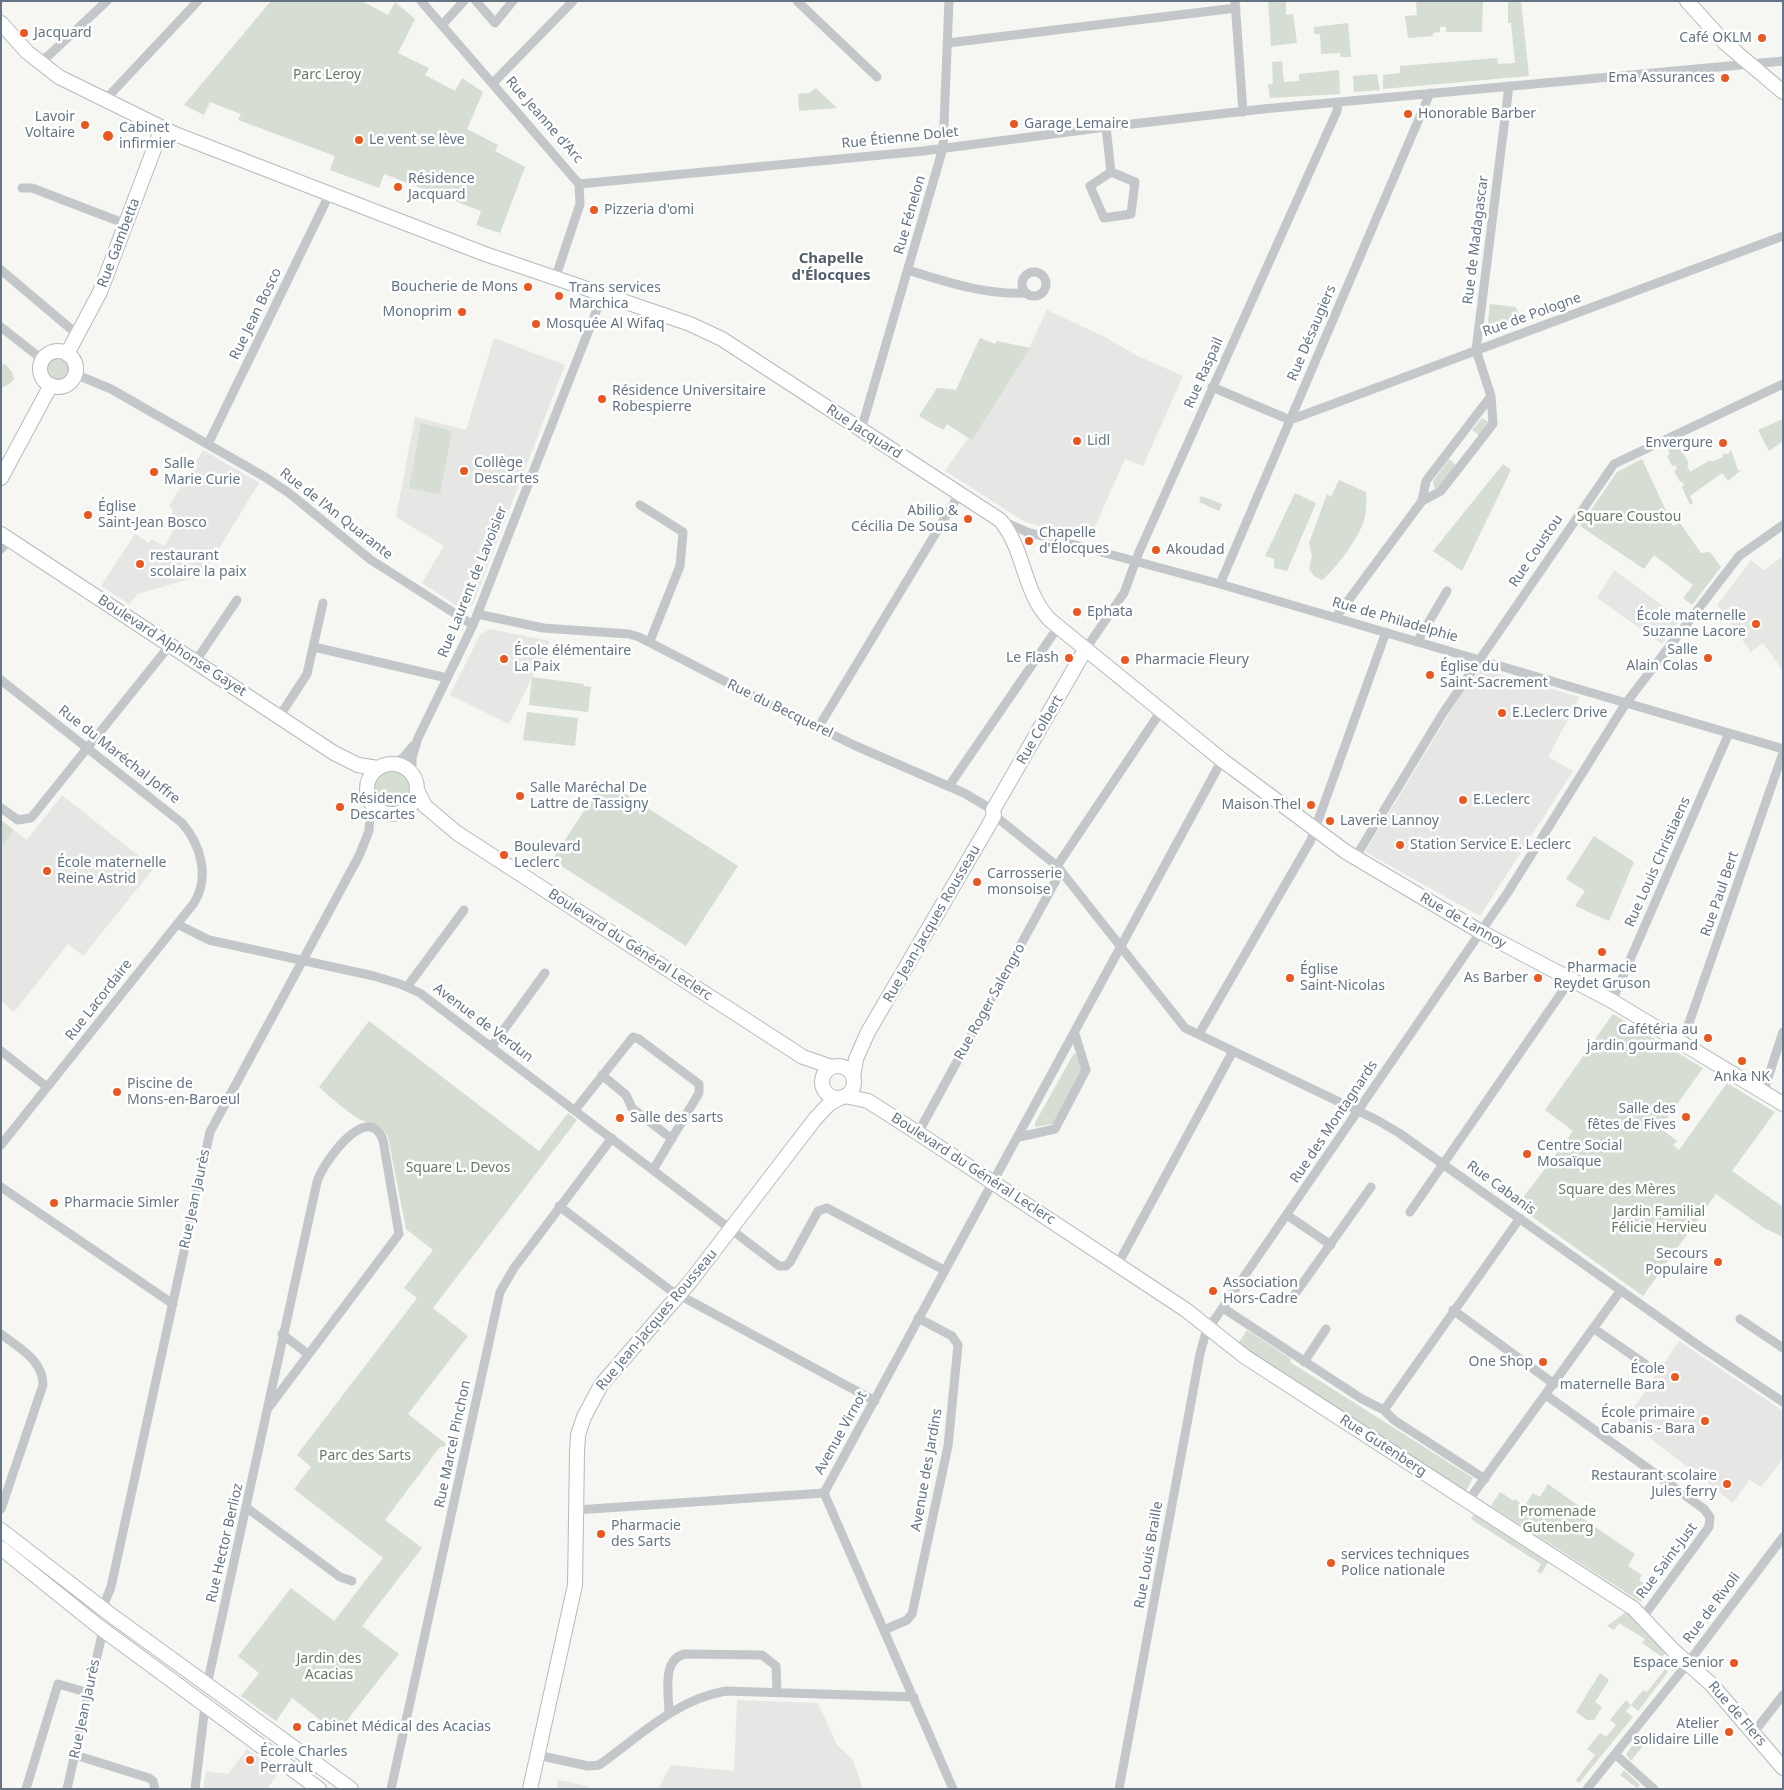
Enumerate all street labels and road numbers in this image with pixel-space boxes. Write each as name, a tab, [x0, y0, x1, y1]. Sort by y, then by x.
street label: Rue Jeanne d'Arc	[502, 73, 586, 167]
street label: Rue Étienne Dolet	[841, 124, 959, 152]
street label: Rue Fénelon	[891, 174, 929, 256]
street label: Rue de Madagascar	[1460, 175, 1492, 305]
street label: Rue Gambetta	[94, 196, 144, 290]
street label: Rue Jean Bosco	[226, 265, 286, 363]
street label: Rue Désaugiers	[1284, 282, 1340, 384]
street label: Rue de Pologne	[1481, 289, 1583, 341]
street label: Rue Raspail	[1181, 335, 1227, 411]
street label: Rue Jacquard	[823, 401, 905, 463]
street label: Rue de l'An Quarante	[276, 465, 396, 563]
street label: Rue Laurent de Lavoisier	[435, 504, 511, 660]
street label: Rue Coustou	[1506, 512, 1566, 590]
street label: Boulevard Alphonse Gayet	[95, 592, 249, 700]
street label: Rue de Philadelphie	[1330, 594, 1460, 646]
street label: Rue du Becquerel	[724, 676, 836, 742]
street label: Rue Colbert	[1013, 692, 1067, 768]
street label: Rue du Maréchal Joffre	[55, 702, 183, 808]
street label: Rue Louis Christiaens	[1622, 794, 1694, 930]
street label: Rue Jean-Jacques Rousseau	[880, 842, 984, 1006]
street label: Rue Paul Bert	[1698, 849, 1742, 939]
street label: Boulevard du Général Leclerc	[545, 886, 715, 1004]
street label: Rue de Lannoy	[1417, 890, 1509, 952]
street label: Rue Roger Salengro	[951, 941, 1029, 1063]
street label: Rue Lacordaire	[62, 956, 136, 1044]
street label: Avenue de Verdun	[430, 980, 536, 1066]
street label: Rue des Montagnards	[1287, 1057, 1381, 1187]
street label: Boulevard du Général Leclerc	[888, 1110, 1058, 1228]
street label: Rue Jean Jaurès	[176, 1148, 214, 1250]
street label: Rue Cabanis	[1463, 1157, 1539, 1219]
street label: Rue Jean-Jacques Rousseau	[593, 1246, 721, 1394]
street label: Rue Marcel Pinchon	[431, 1379, 475, 1509]
street label: Avenue Virnot	[811, 1388, 871, 1478]
street label: Avenue des Jardins	[908, 1407, 946, 1533]
street label: Rue Gutenberg	[1336, 1412, 1430, 1480]
street label: Rue Hector Berlioz	[203, 1482, 247, 1604]
street label: Rue Louis Braille	[1131, 1500, 1167, 1610]
street label: Rue Saint-Just	[1633, 1520, 1701, 1602]
street label: Rue de Rivoli	[1680, 1569, 1744, 1647]
street label: Rue Jean Jaurès	[66, 1658, 104, 1760]
street label: Rue de Flers	[1704, 1678, 1770, 1750]

